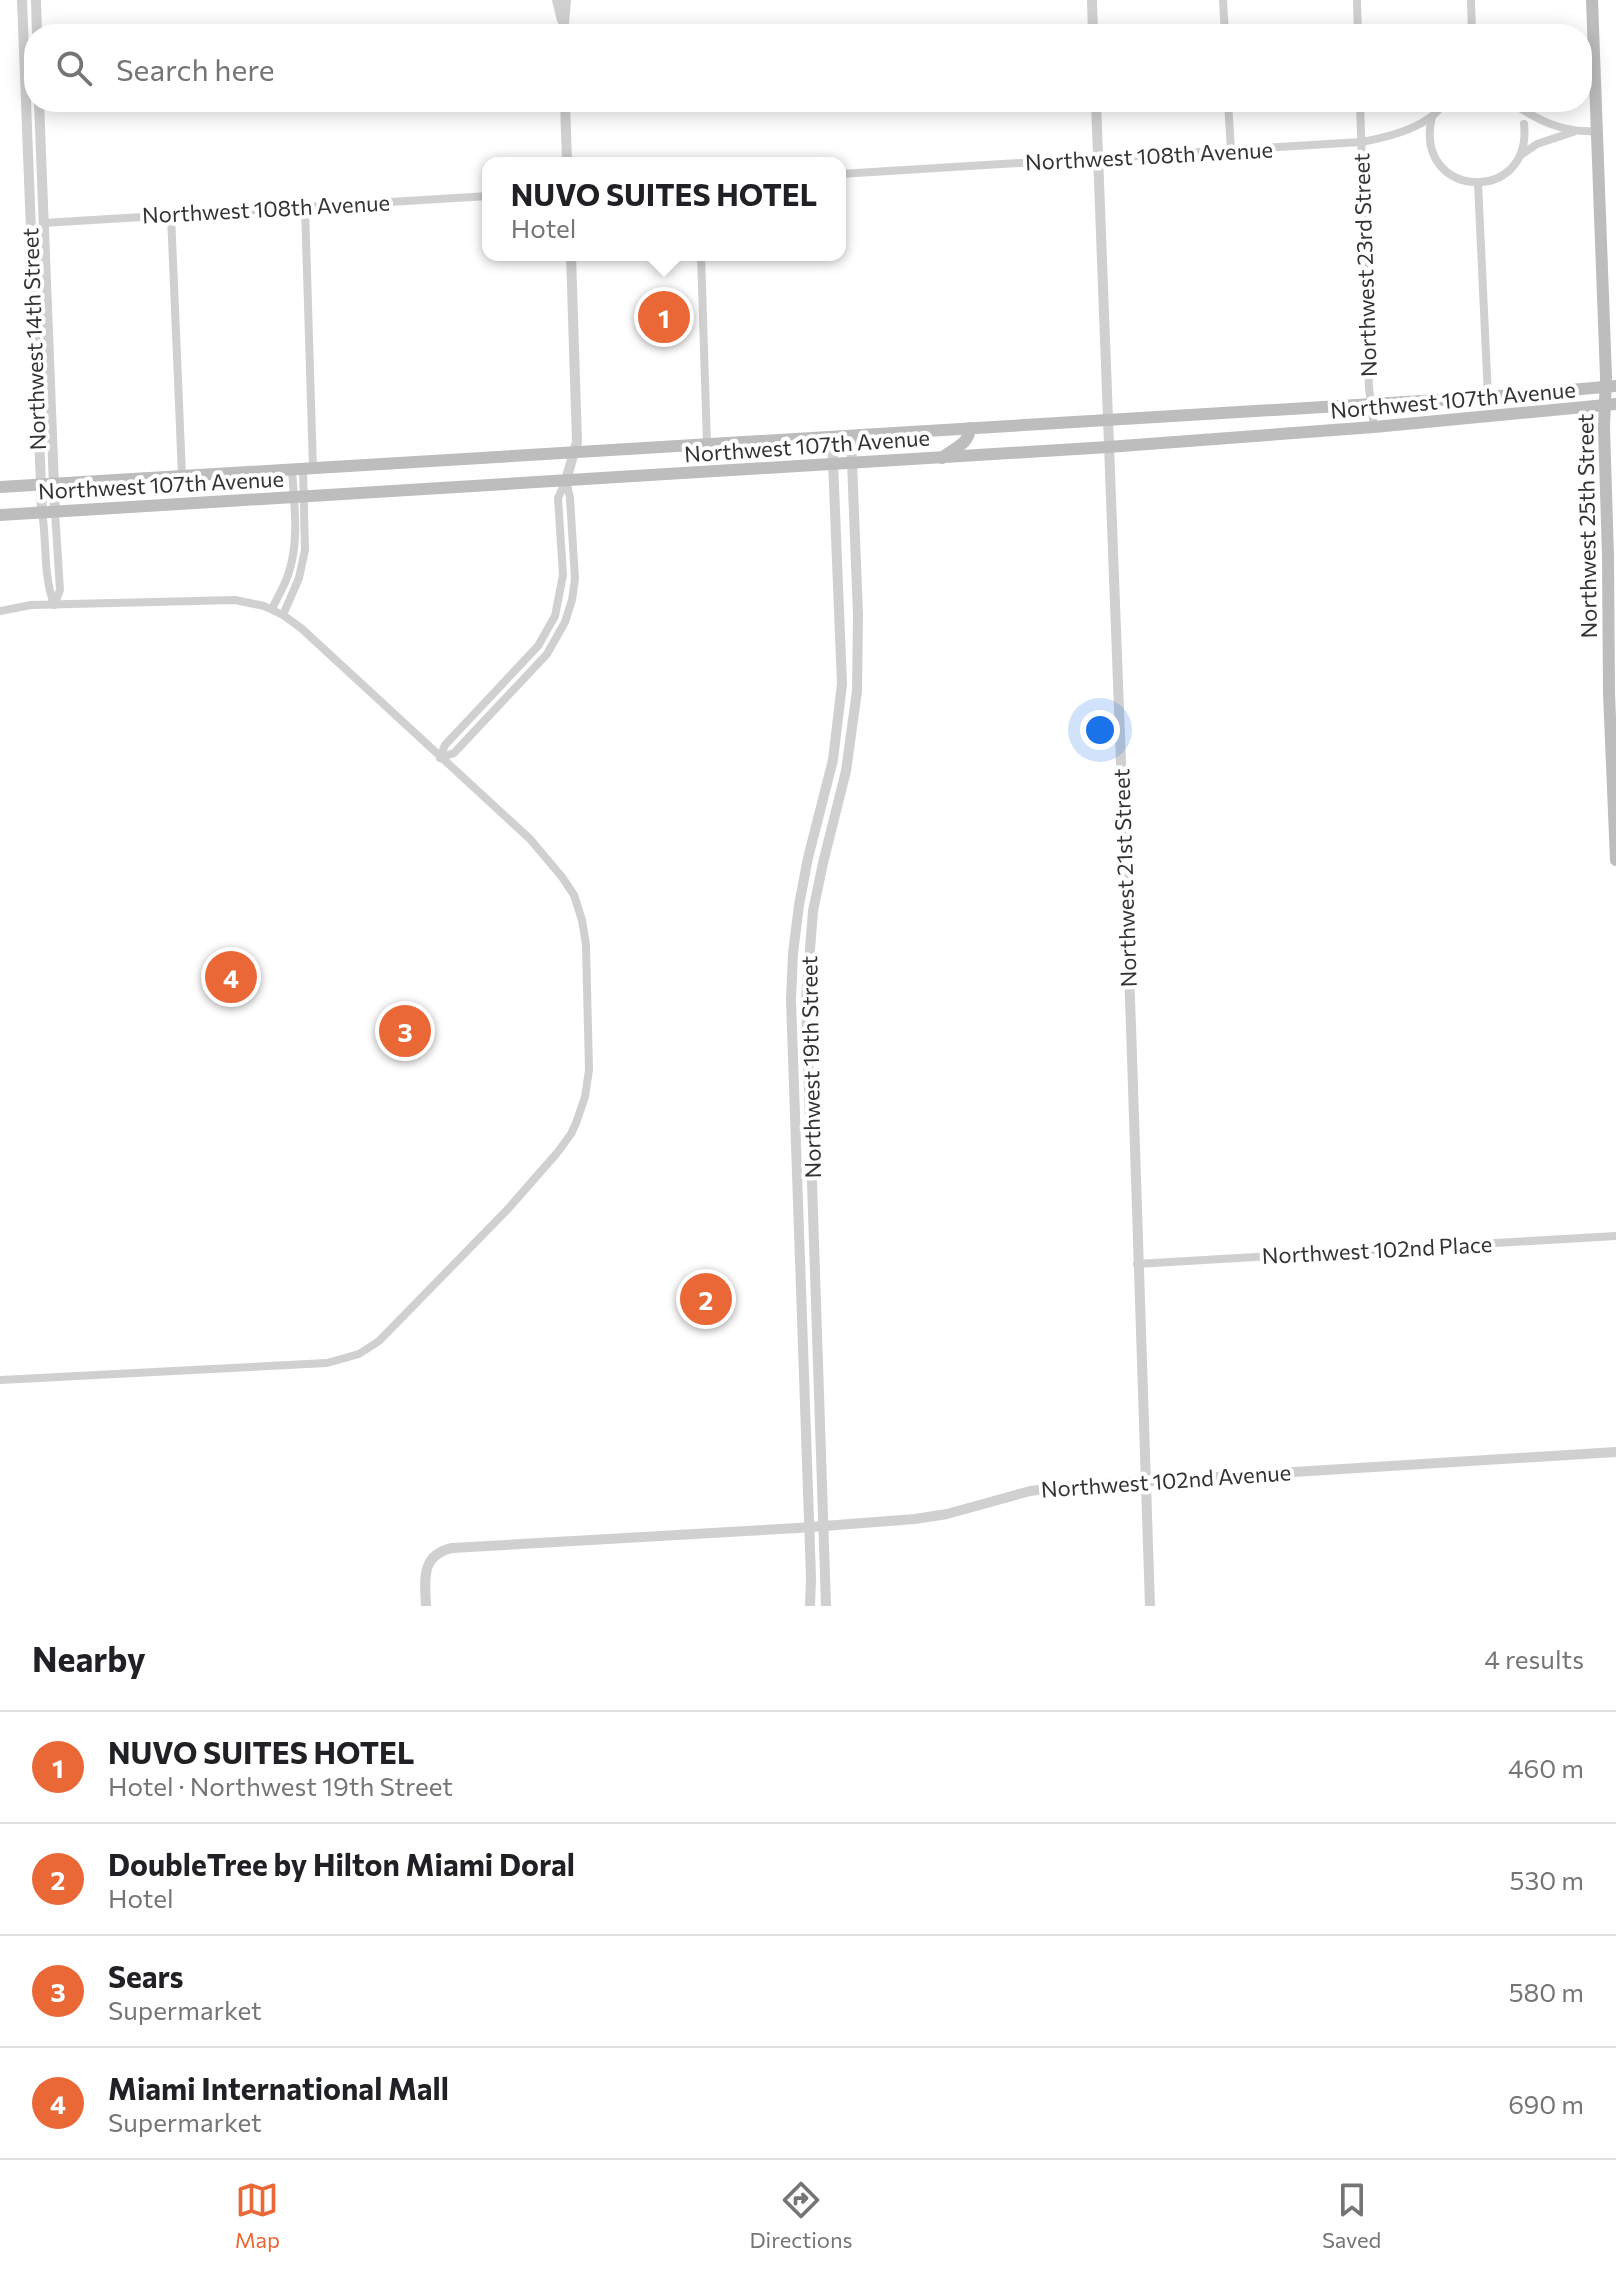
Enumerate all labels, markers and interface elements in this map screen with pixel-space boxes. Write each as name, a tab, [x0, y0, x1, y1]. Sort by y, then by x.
search box	[24, 24, 1592, 112]
icon: search	[52, 46, 96, 90]
text: Search here	[116, 50, 275, 87]
street label: Northwest 108th Avenue	[1024, 136, 1274, 175]
street label: Northwest 23rd Street	[1347, 153, 1382, 378]
popup	[482, 157, 846, 261]
text: NUVO SUITES HOTEL	[511, 175, 817, 212]
street label: Northwest 108th Avenue	[141, 189, 391, 228]
text: Hotel	[511, 212, 576, 243]
street label: Northwest 14th Street	[16, 227, 51, 451]
pin: 1	[638, 287, 690, 347]
street label: Northwest 107th Avenue	[1329, 375, 1577, 424]
street label: Northwest 25th Street	[1571, 413, 1602, 639]
street label: Northwest 107th Avenue	[683, 423, 931, 468]
street label: Northwest 107th Avenue	[37, 465, 285, 504]
your location	[1080, 710, 1120, 750]
street label: Northwest 21st Street	[1107, 768, 1142, 988]
pin: 4	[205, 947, 257, 1007]
street label: Northwest 19th Street	[795, 955, 826, 1179]
pin: 3	[379, 1001, 431, 1061]
street label: Northwest 102nd Place	[1261, 1230, 1493, 1269]
pin: 2	[680, 1269, 732, 1329]
street label: Northwest 102nd Avenue	[1040, 1458, 1292, 1503]
text: Nearby	[32, 1637, 146, 1679]
text: 4 results	[1484, 1643, 1584, 1674]
text: NUVO SUITES HOTEL	[108, 1733, 414, 1770]
text: 1	[52, 1752, 64, 1783]
text: 460 m	[1508, 1752, 1584, 1783]
text: Hotel · Northwest 19th Street	[108, 1770, 453, 1801]
text: DoubleTree by Hilton Miami Doral	[108, 1845, 575, 1882]
text: 2	[51, 1864, 65, 1895]
text: 530 m	[1510, 1864, 1584, 1895]
text: Hotel	[108, 1882, 174, 1913]
text: Sears	[108, 1957, 184, 1994]
text: 3	[50, 1976, 66, 2007]
text: 580 m	[1509, 1976, 1584, 2007]
text: Supermarket	[108, 1994, 262, 2025]
text: Miami International Mall	[108, 2069, 449, 2106]
text: 4	[50, 2088, 66, 2119]
text: 690 m	[1508, 2088, 1584, 2119]
text: Supermarket	[108, 2106, 262, 2137]
tab: Map	[235, 2178, 280, 2253]
tab: Directions	[749, 2178, 853, 2253]
tab: Saved	[1322, 2178, 1381, 2253]

